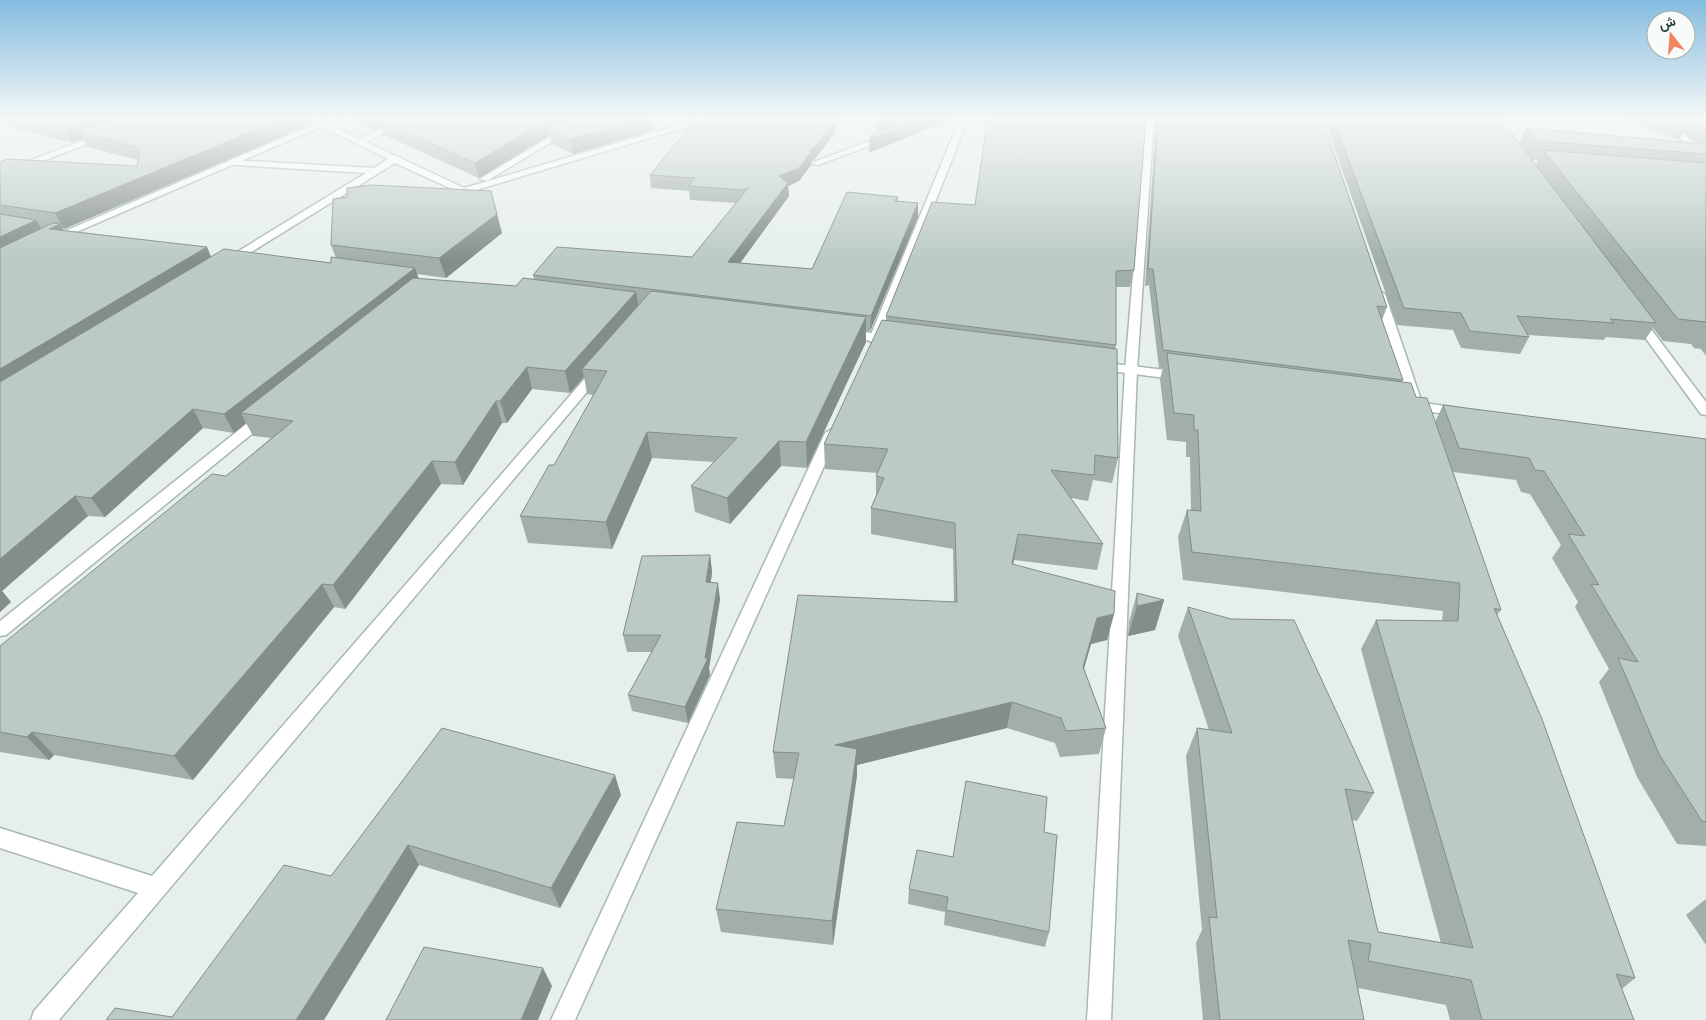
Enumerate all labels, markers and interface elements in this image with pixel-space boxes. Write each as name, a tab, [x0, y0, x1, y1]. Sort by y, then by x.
north arrow	[1646, 10, 1696, 60]
text: ش	[1657, 12, 1678, 34]

